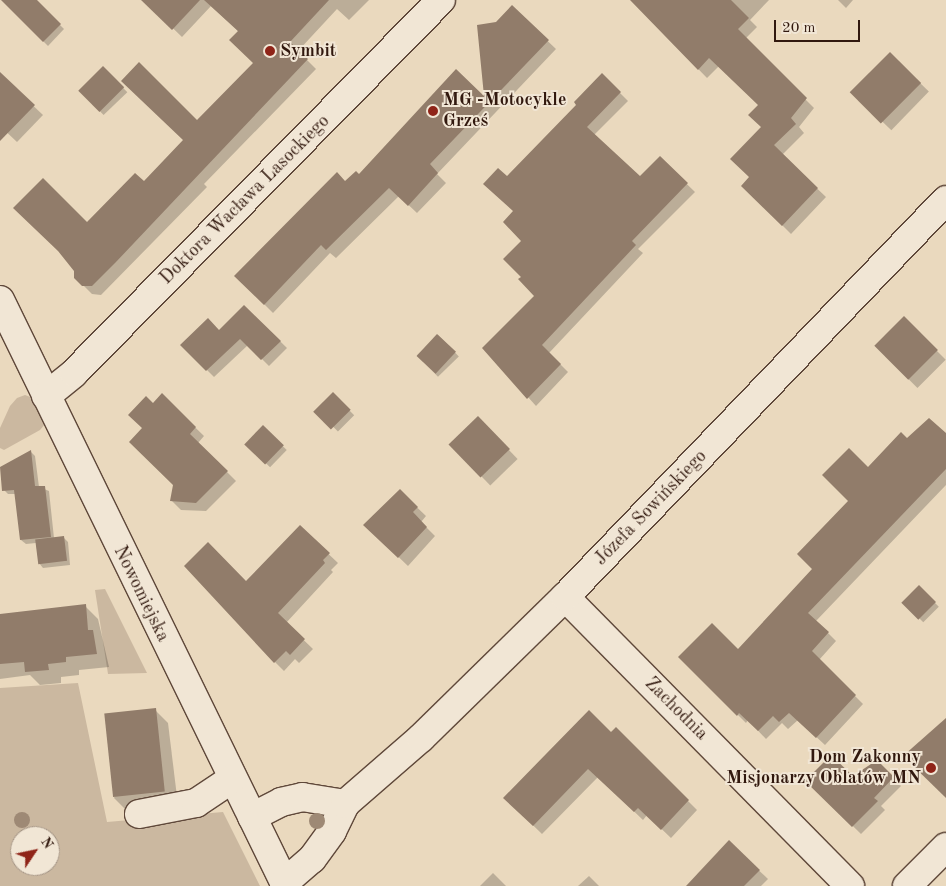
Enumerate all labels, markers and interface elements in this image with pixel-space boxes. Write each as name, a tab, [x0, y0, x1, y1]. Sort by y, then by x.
scale bar	[776, 10, 862, 42]
text: 20 m	[782, 21, 816, 36]
place label: Symbit	[280, 40, 336, 62]
marker: Symbit	[264, 45, 276, 57]
place label: MG -Motocykle Grześ	[443, 90, 566, 132]
marker: MG -Motocykle Grześ	[427, 105, 439, 117]
street label: Doktora Wacława Lasockiego	[156, 111, 334, 289]
street label: Józefa Sowińskiego	[590, 446, 712, 570]
street label: Nowomiejska	[109, 543, 173, 645]
street label: Zachodnia	[640, 673, 712, 745]
place label: Dom Zakonny Misjonarzy Oblatów MN	[726, 747, 921, 790]
marker: Dom Zakonny Misjonarzy Oblatów MN	[925, 762, 937, 774]
north arrow	[10, 826, 60, 876]
text: N	[38, 835, 55, 852]

